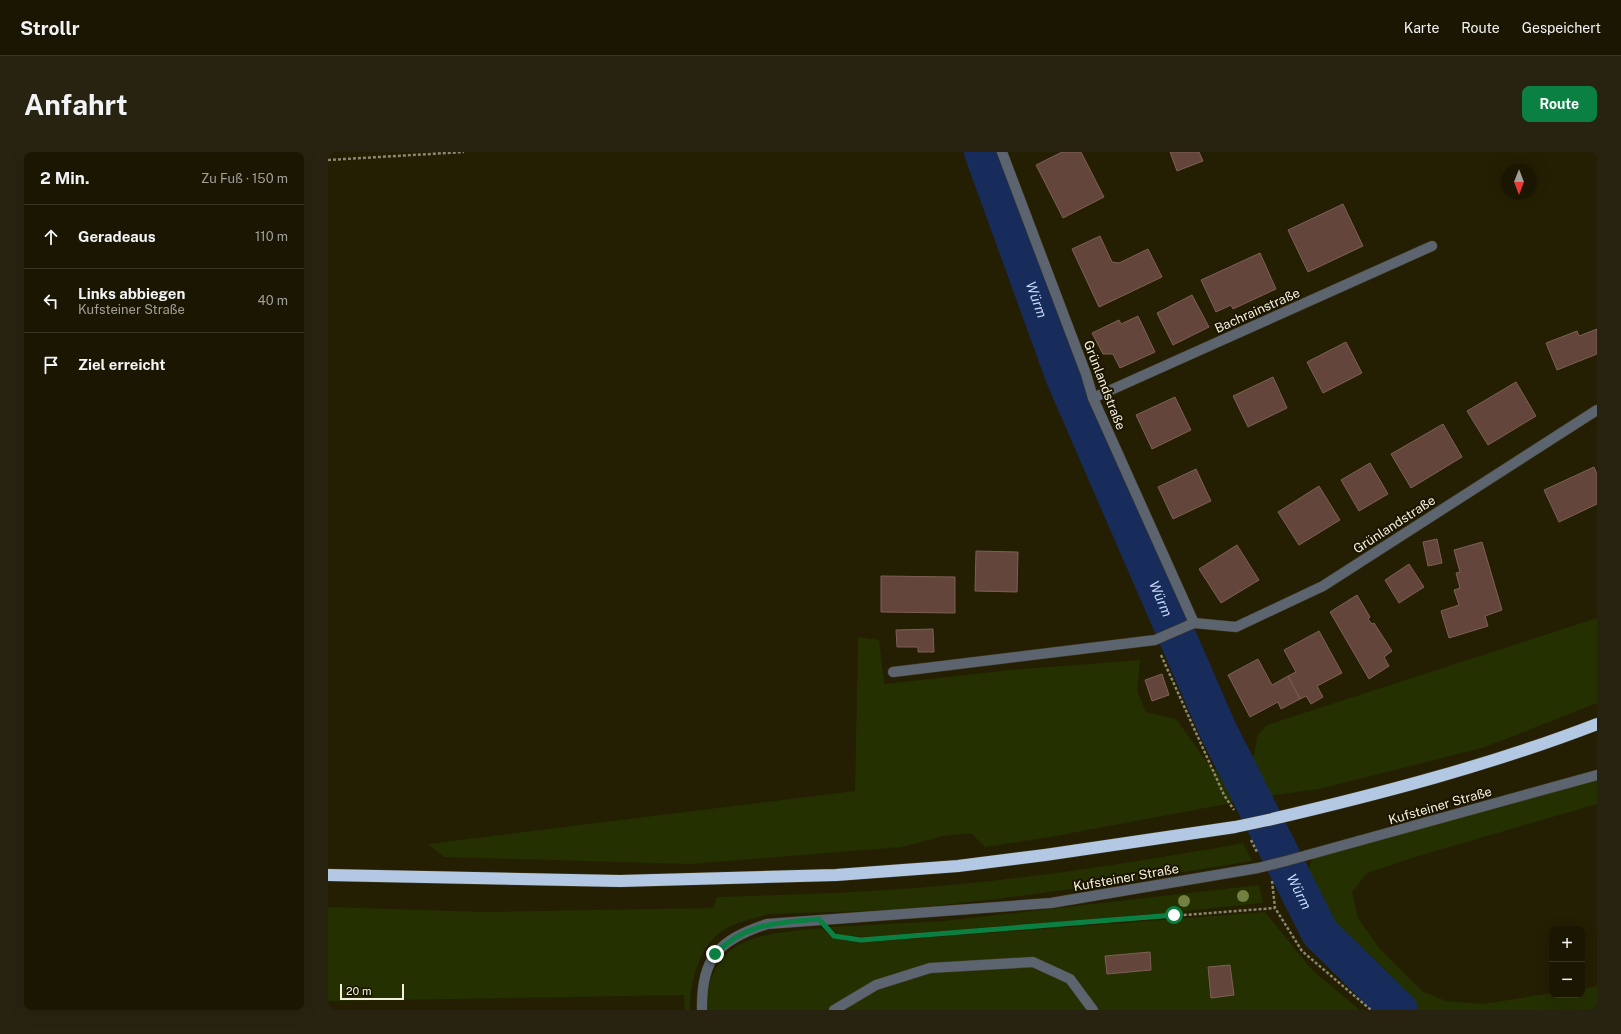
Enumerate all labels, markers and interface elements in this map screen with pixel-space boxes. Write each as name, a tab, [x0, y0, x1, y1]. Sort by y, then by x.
text: Strollr	[20, 17, 79, 39]
text: Karte	[1404, 20, 1439, 36]
text: Route	[1461, 20, 1500, 36]
text: Gespeichert	[1522, 20, 1601, 36]
button: Route	[1522, 86, 1597, 122]
text: Anfahrt	[24, 88, 128, 121]
north arrow	[1501, 164, 1537, 200]
text: 2 Min.	[40, 168, 89, 188]
text: Zu Fuß · 150 m	[201, 171, 288, 186]
icon: ahead	[40, 226, 62, 248]
text: Geradeaus	[78, 228, 156, 245]
text: 110 m	[255, 229, 288, 244]
water label: Würm	[1023, 279, 1050, 320]
text: Links abbiegen	[78, 285, 185, 302]
street label: Bachrainstraße	[1212, 285, 1302, 336]
icon: left	[40, 290, 62, 312]
text: 40 m	[257, 293, 288, 308]
text: Kufsteiner Straße	[78, 302, 185, 317]
street label: Grünlandstraße	[1081, 338, 1128, 432]
icon: arrive	[40, 354, 62, 376]
text: Ziel erreicht	[78, 356, 165, 373]
street label: Grünlandstraße	[1351, 492, 1438, 556]
water label: Würm	[1146, 578, 1176, 619]
street label: Kufsteiner Straße	[1387, 784, 1494, 827]
street label: Kufsteiner Straße	[1072, 861, 1180, 894]
water label: Würm	[1284, 871, 1315, 912]
route start	[1165, 906, 1183, 924]
map controls	[1549, 926, 1585, 998]
button: +	[1549, 926, 1585, 962]
route end	[706, 945, 724, 963]
button: −	[1549, 962, 1585, 998]
scale bar	[340, 982, 404, 1001]
text: 20 m	[346, 985, 371, 997]

